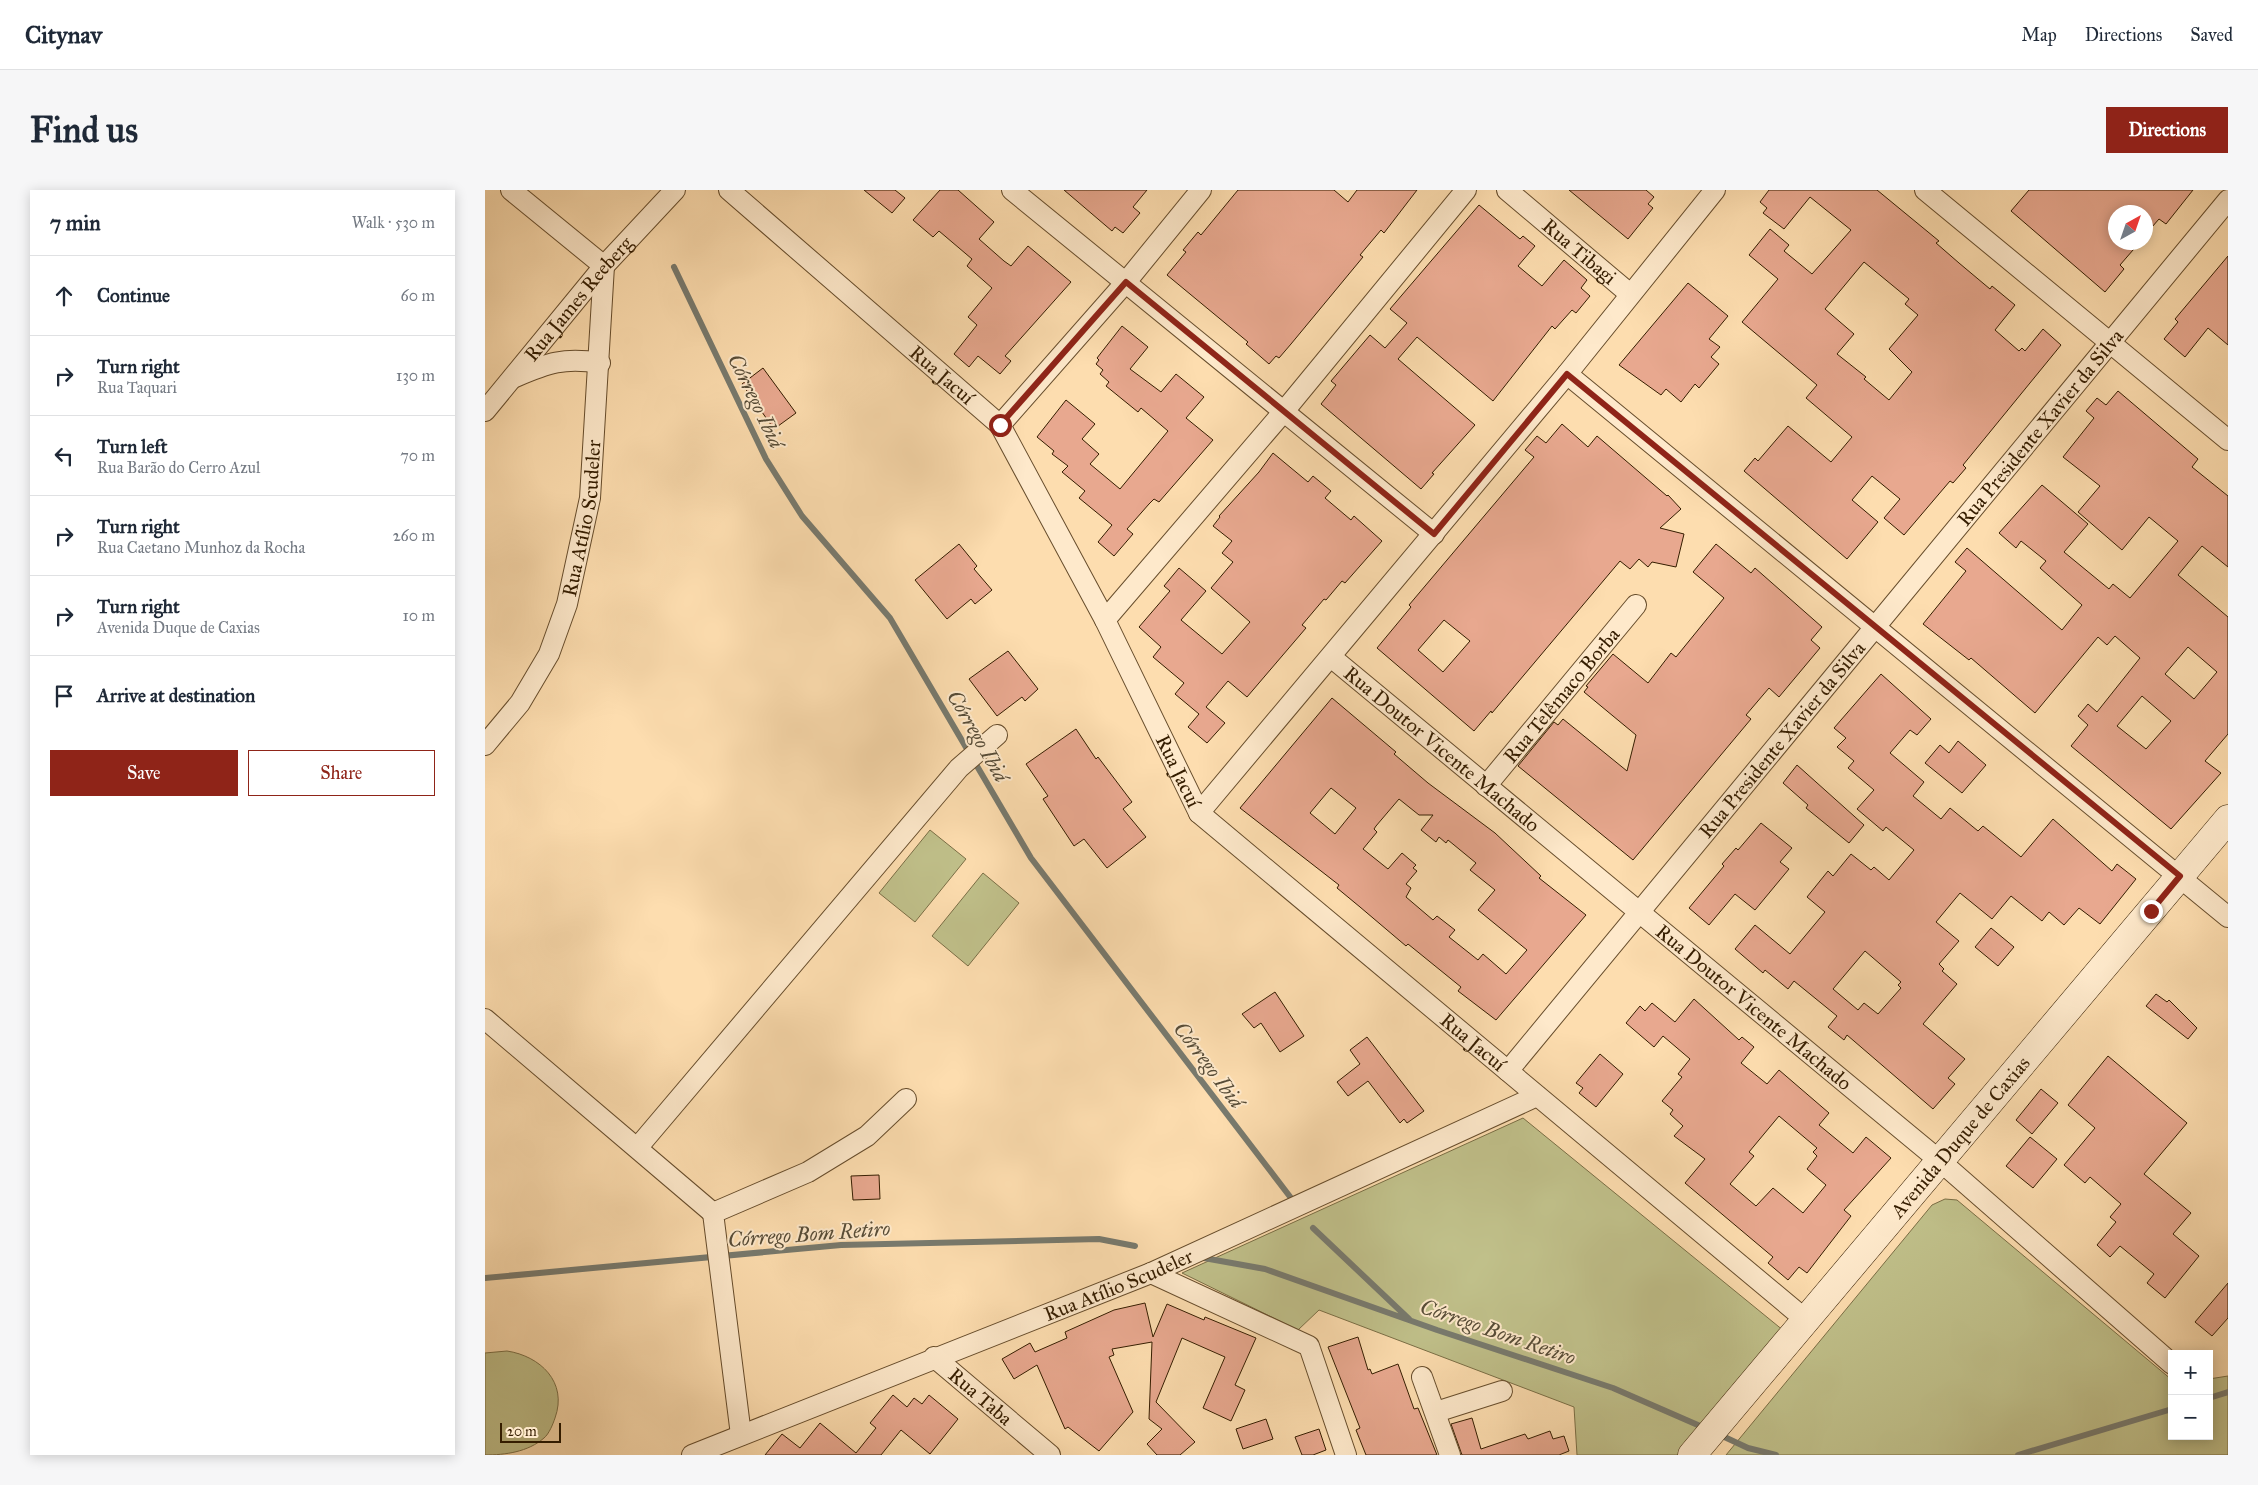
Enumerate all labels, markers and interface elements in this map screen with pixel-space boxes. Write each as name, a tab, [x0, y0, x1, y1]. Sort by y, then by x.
text: Citynav	[25, 20, 102, 50]
text: Map	[2021, 24, 2057, 46]
text: Directions	[2085, 24, 2162, 46]
text: Saved	[2190, 24, 2233, 46]
button: Directions	[2106, 107, 2228, 153]
text: Find us	[30, 109, 138, 152]
north arrow	[2108, 205, 2153, 250]
text: 7 min	[50, 210, 101, 236]
text: Walk · 530 m	[352, 213, 435, 232]
street label: Rua Tibagi	[1538, 213, 1622, 290]
street label: Rua James Reeberg	[519, 231, 639, 366]
icon: ahead	[50, 282, 78, 310]
text: Continue	[97, 284, 170, 307]
text: 60 m	[401, 286, 435, 305]
street label: Rua Presidente Xavier da Silva	[1952, 324, 2129, 531]
street label: Rua Jacuí	[905, 340, 981, 410]
water label: Córrego Ibiá	[722, 350, 791, 455]
text: Turn right	[97, 355, 180, 378]
icon: right	[50, 362, 78, 390]
text: 130 m	[396, 366, 435, 385]
text: Rua Taquari	[97, 378, 177, 397]
route start	[989, 414, 1012, 437]
text: Turn left	[97, 435, 167, 458]
street label: Rua Atílio Scudeler	[557, 439, 606, 599]
icon: left	[50, 442, 78, 470]
text: 70 m	[400, 446, 435, 465]
text: Rua Barão do Cerro Azul	[97, 458, 260, 477]
text: Turn right	[97, 515, 180, 538]
icon: right	[50, 522, 78, 550]
text: 260 m	[393, 526, 435, 545]
text: Rua Caetano Munhoz da Rocha	[97, 538, 305, 557]
text: Turn right	[97, 595, 180, 618]
icon: right	[50, 602, 78, 630]
text: 10 m	[403, 606, 435, 625]
text: Avenida Duque de Caxias	[97, 618, 260, 637]
street label: Rua Telêmaco Borba	[1498, 622, 1625, 768]
street label: Rua Presidente Xavier da Silva	[1694, 636, 1871, 843]
street label: Rua Doutor Vicente Machado	[1339, 661, 1545, 837]
icon: arrive	[50, 682, 78, 710]
text: Arrive at destination	[97, 684, 255, 707]
water label: Córrego Ibiá	[941, 685, 1016, 789]
street label: Rua Jacuí	[1151, 731, 1207, 813]
button: Save	[50, 750, 238, 796]
button: Share	[248, 750, 435, 796]
route end	[2140, 900, 2163, 923]
street label: Rua Doutor Vicente Machado	[1651, 919, 1857, 1095]
street label: Rua Jacuí	[1435, 1008, 1512, 1077]
water label: Córrego Ibiá	[1168, 1017, 1252, 1116]
street label: Avenida Duque de Caxias	[1885, 1051, 2035, 1223]
water label: Córrego Bom Retiro	[727, 1215, 891, 1253]
street label: Rua Atílio Scudeler	[1040, 1243, 1197, 1326]
water label: Córrego Bom Retiro	[1417, 1293, 1579, 1371]
map controls	[2168, 1350, 2213, 1440]
button: +	[2168, 1350, 2213, 1395]
street label: Rua Taba	[944, 1363, 1018, 1431]
button: −	[2168, 1395, 2213, 1440]
scale bar	[500, 1420, 561, 1443]
text: 20 m	[507, 1423, 537, 1440]

